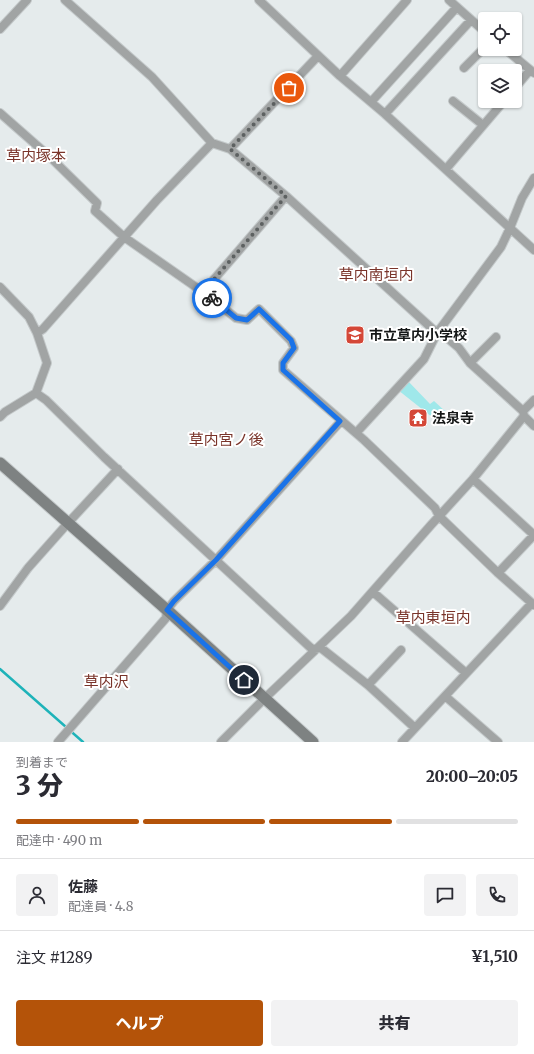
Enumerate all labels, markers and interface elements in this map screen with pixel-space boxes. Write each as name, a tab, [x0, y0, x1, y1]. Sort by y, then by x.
map controls	[478, 12, 522, 108]
button: locate	[478, 12, 522, 56]
button: layers	[478, 64, 522, 108]
pin	[272, 71, 306, 105]
icon: bag	[278, 77, 300, 99]
district label: 草内塚本	[6, 146, 66, 165]
district label: 草内南垣内	[338, 265, 414, 284]
courier	[192, 278, 232, 318]
icon: bike	[201, 287, 223, 309]
school or university icon: 市立草内小学校	[344, 324, 366, 346]
place label: 市立草内小学校	[369, 326, 467, 344]
temple icon: 法泉寺	[407, 407, 429, 429]
place label: 法泉寺	[432, 409, 474, 427]
district label: 草内宮ノ後	[188, 430, 264, 449]
district label: 草内東垣内	[395, 608, 471, 627]
pin	[227, 663, 261, 697]
icon: home	[233, 669, 255, 691]
district label: 草内沢	[83, 672, 129, 691]
text: 到着まで	[16, 754, 68, 771]
text: 20:00–20:05	[426, 767, 518, 786]
text: 3 分	[16, 769, 63, 802]
text: 配達中 · 490 m	[16, 832, 102, 849]
button: person	[16, 874, 58, 916]
button: chat	[424, 874, 466, 916]
button: phone	[476, 874, 518, 916]
text: 佐藤	[68, 877, 98, 896]
text: 配達員 · 4.8	[68, 898, 133, 915]
text: ¥1,510	[471, 947, 518, 966]
text: 注文 #1289	[16, 948, 93, 967]
button: ヘルプ	[16, 1000, 263, 1046]
button: 共有	[271, 1000, 518, 1046]

